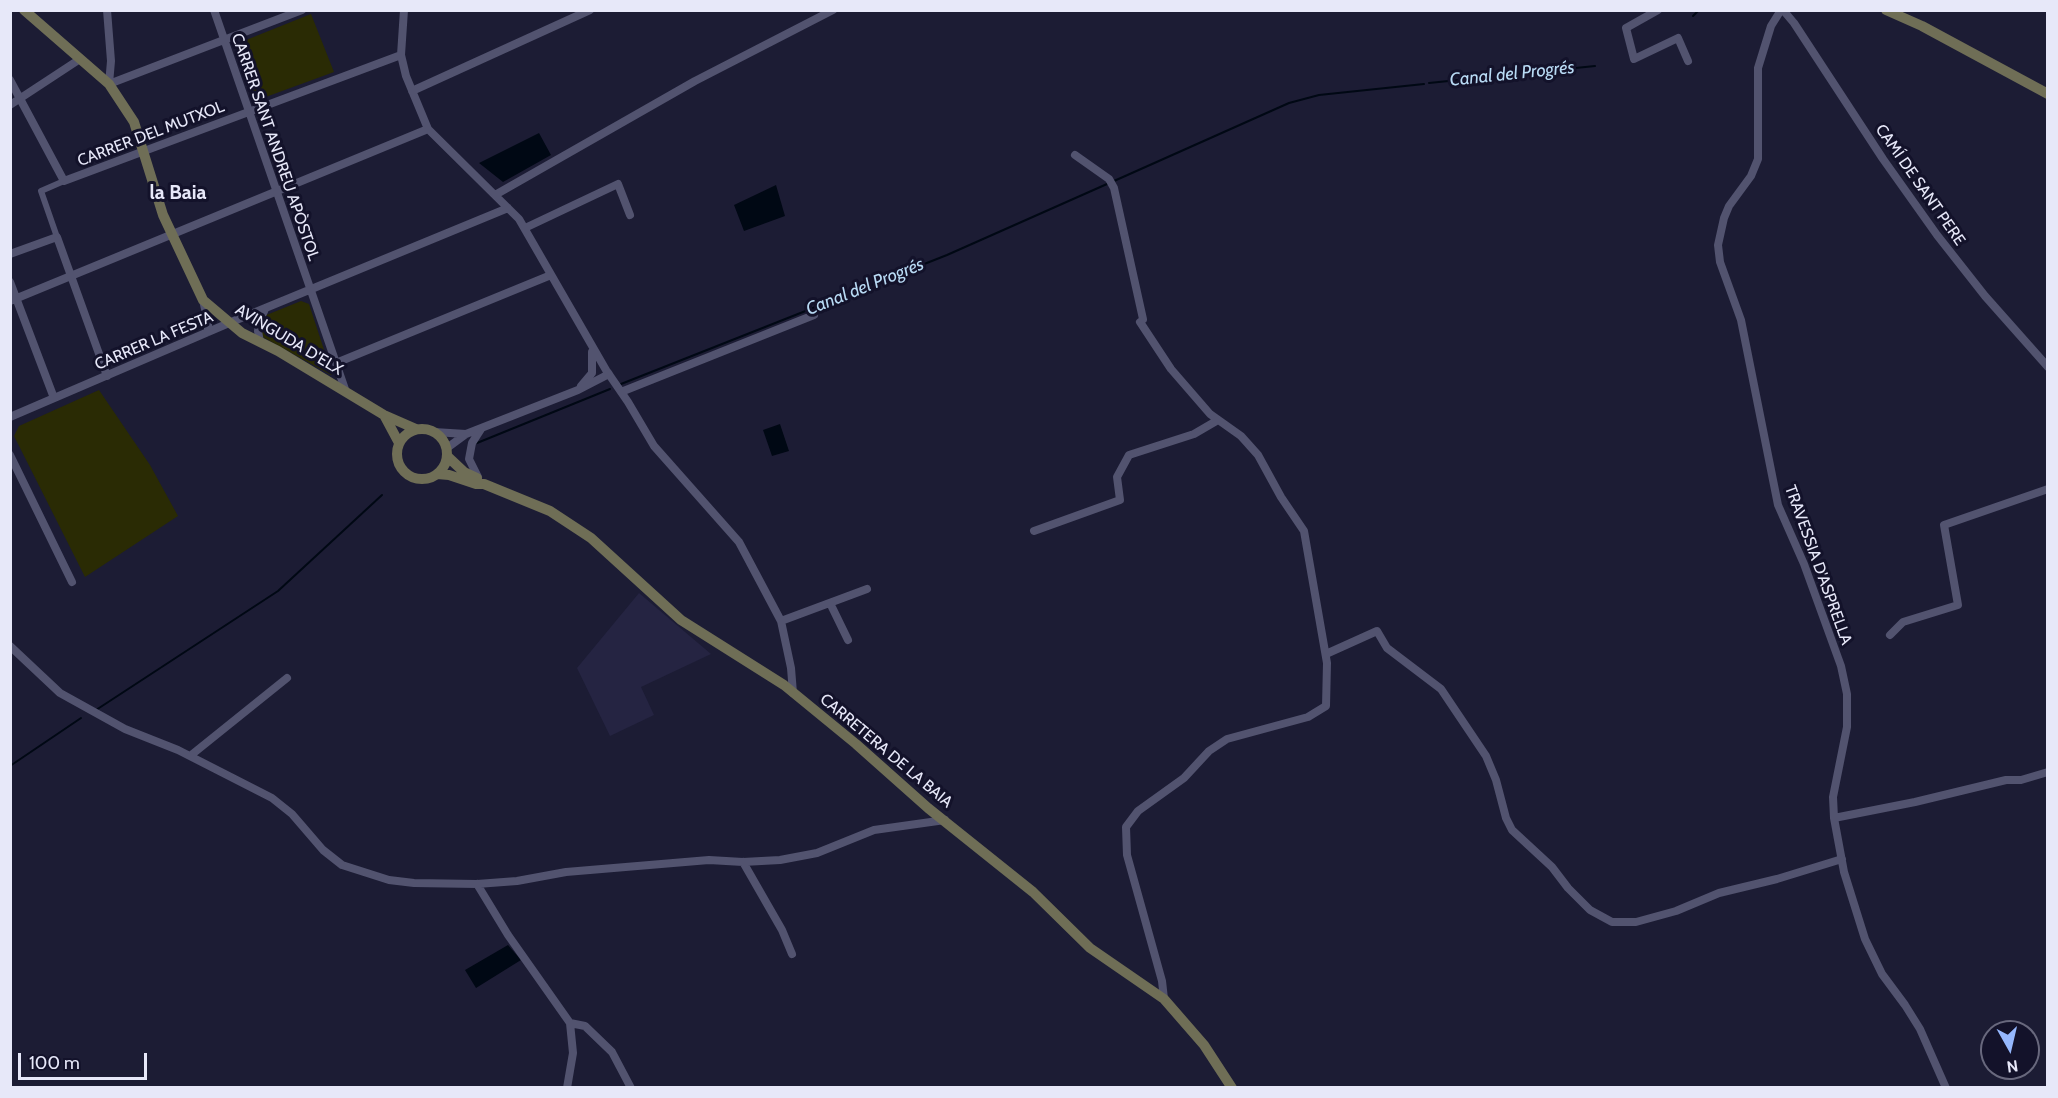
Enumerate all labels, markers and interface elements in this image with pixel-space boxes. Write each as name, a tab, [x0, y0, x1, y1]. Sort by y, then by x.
street label: CARRER SANT ANDREU APÒSTOL	[227, 31, 323, 263]
water label: Canal del Progrés	[1449, 57, 1575, 91]
street label: CARRER DEL MUTXOL	[75, 97, 227, 171]
street label: CAMÍ DE SANT PERE	[1871, 121, 1969, 249]
district label: la Baia	[150, 181, 206, 205]
water label: Canal del Progrés	[803, 254, 927, 320]
street label: AVINGUDA D'ELX	[232, 300, 346, 380]
street label: CARRER LA FESTA	[92, 307, 216, 375]
street label: TRAVESSIA D'ASPRELLA	[1780, 483, 1856, 647]
street label: CARRETERA DE LA BAIA	[816, 690, 956, 812]
north arrow	[1980, 1020, 2040, 1080]
scale bar	[21, 1041, 150, 1079]
text: 100 m	[29, 1052, 80, 1074]
text: N	[2005, 1056, 2019, 1077]

